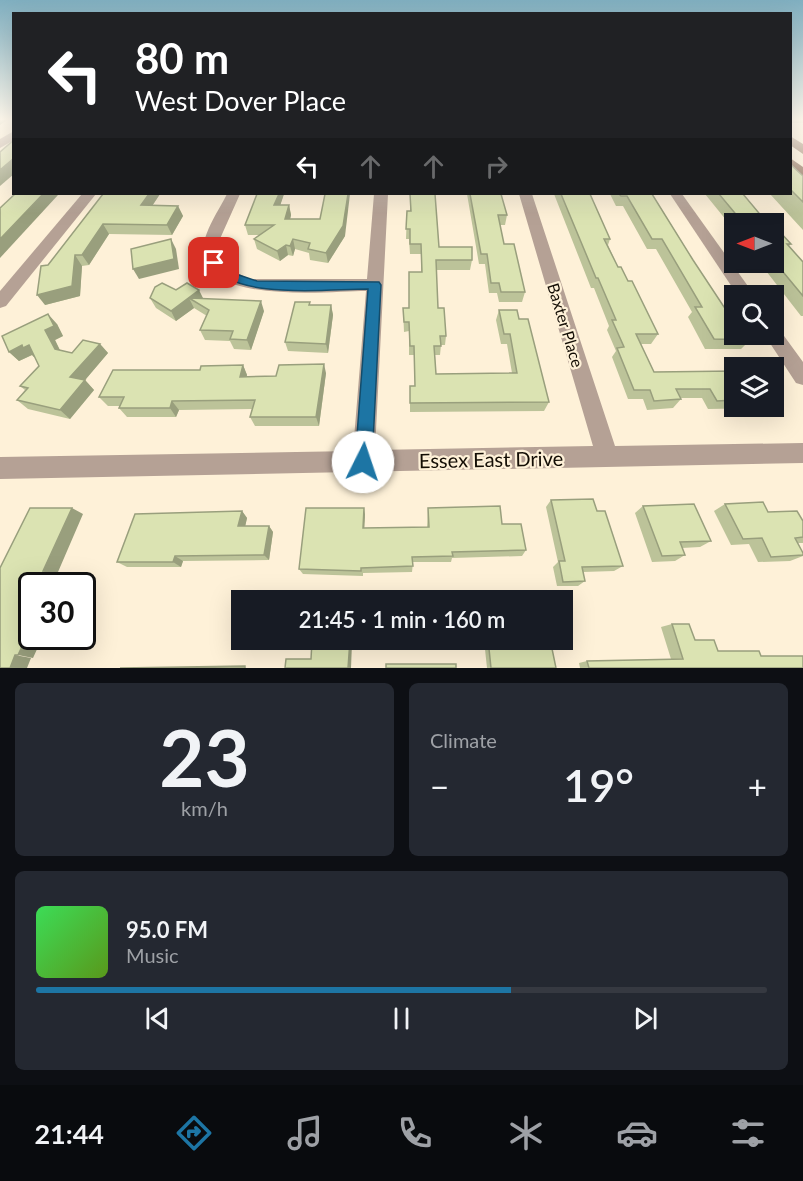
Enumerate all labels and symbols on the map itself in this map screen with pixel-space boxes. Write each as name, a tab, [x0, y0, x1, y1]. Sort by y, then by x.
north arrow	[724, 213, 784, 273]
pin	[188, 237, 239, 288]
street label: Baxter Place	[544, 281, 588, 369]
position arrow	[331, 430, 395, 494]
street label: Essex East Drive	[419, 446, 563, 472]
speed limit sign: 30	[18, 572, 96, 650]

